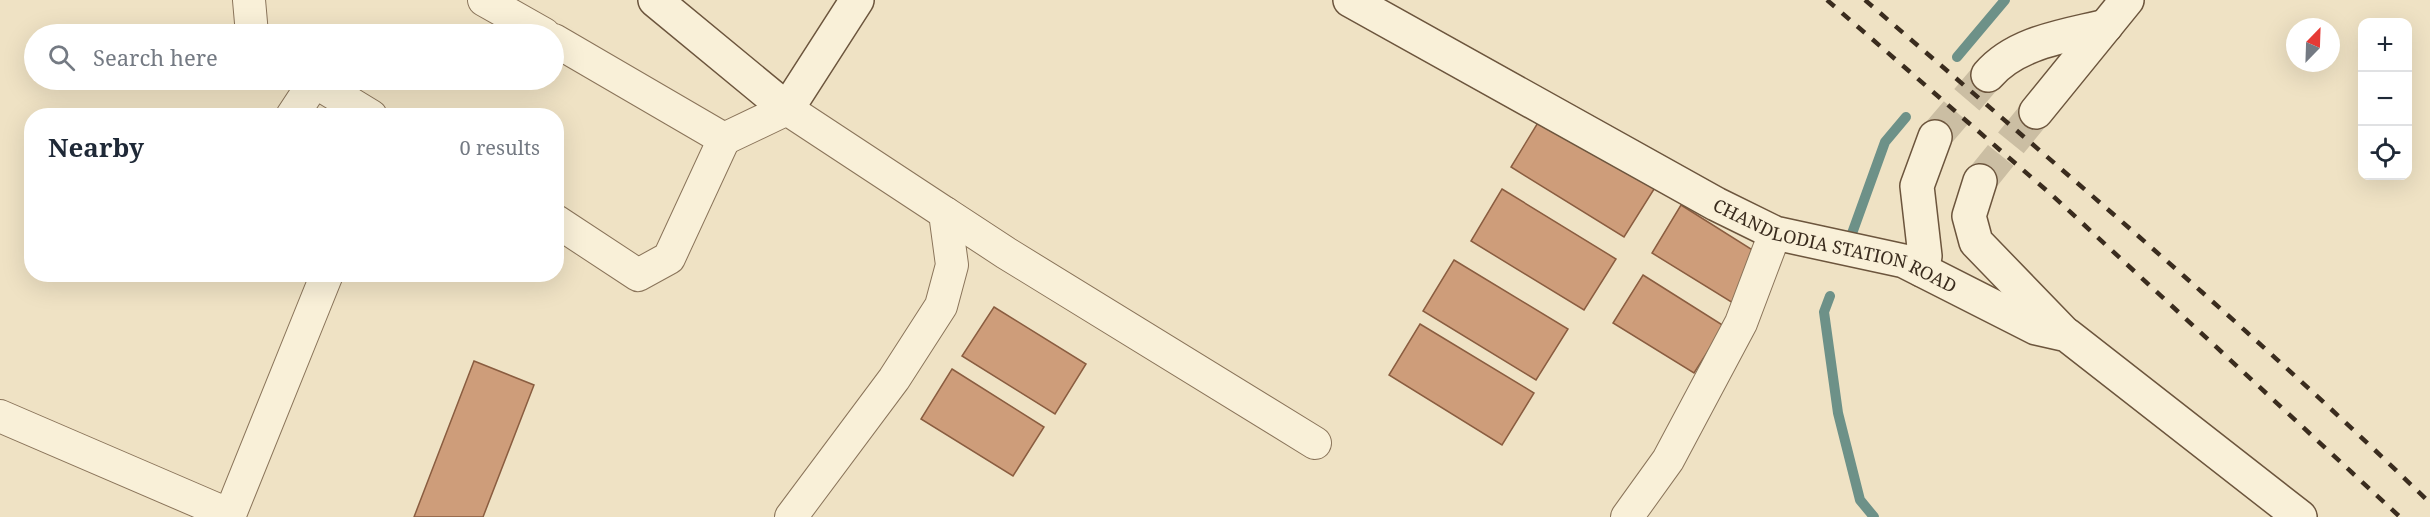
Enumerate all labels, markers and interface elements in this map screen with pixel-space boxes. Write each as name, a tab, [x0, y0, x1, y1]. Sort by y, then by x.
north arrow	[2286, 18, 2340, 72]
map controls	[2358, 18, 2412, 180]
button: +	[2358, 18, 2412, 72]
search box	[24, 24, 564, 90]
icon: search	[45, 41, 78, 74]
text: Search here	[93, 42, 218, 72]
button: −	[2358, 72, 2412, 126]
button: locate	[2358, 126, 2412, 180]
text: Nearby	[48, 129, 144, 165]
text: 0 results	[460, 134, 540, 161]
street label: CHANDLODIA STATION ROAD	[1709, 193, 1961, 298]

